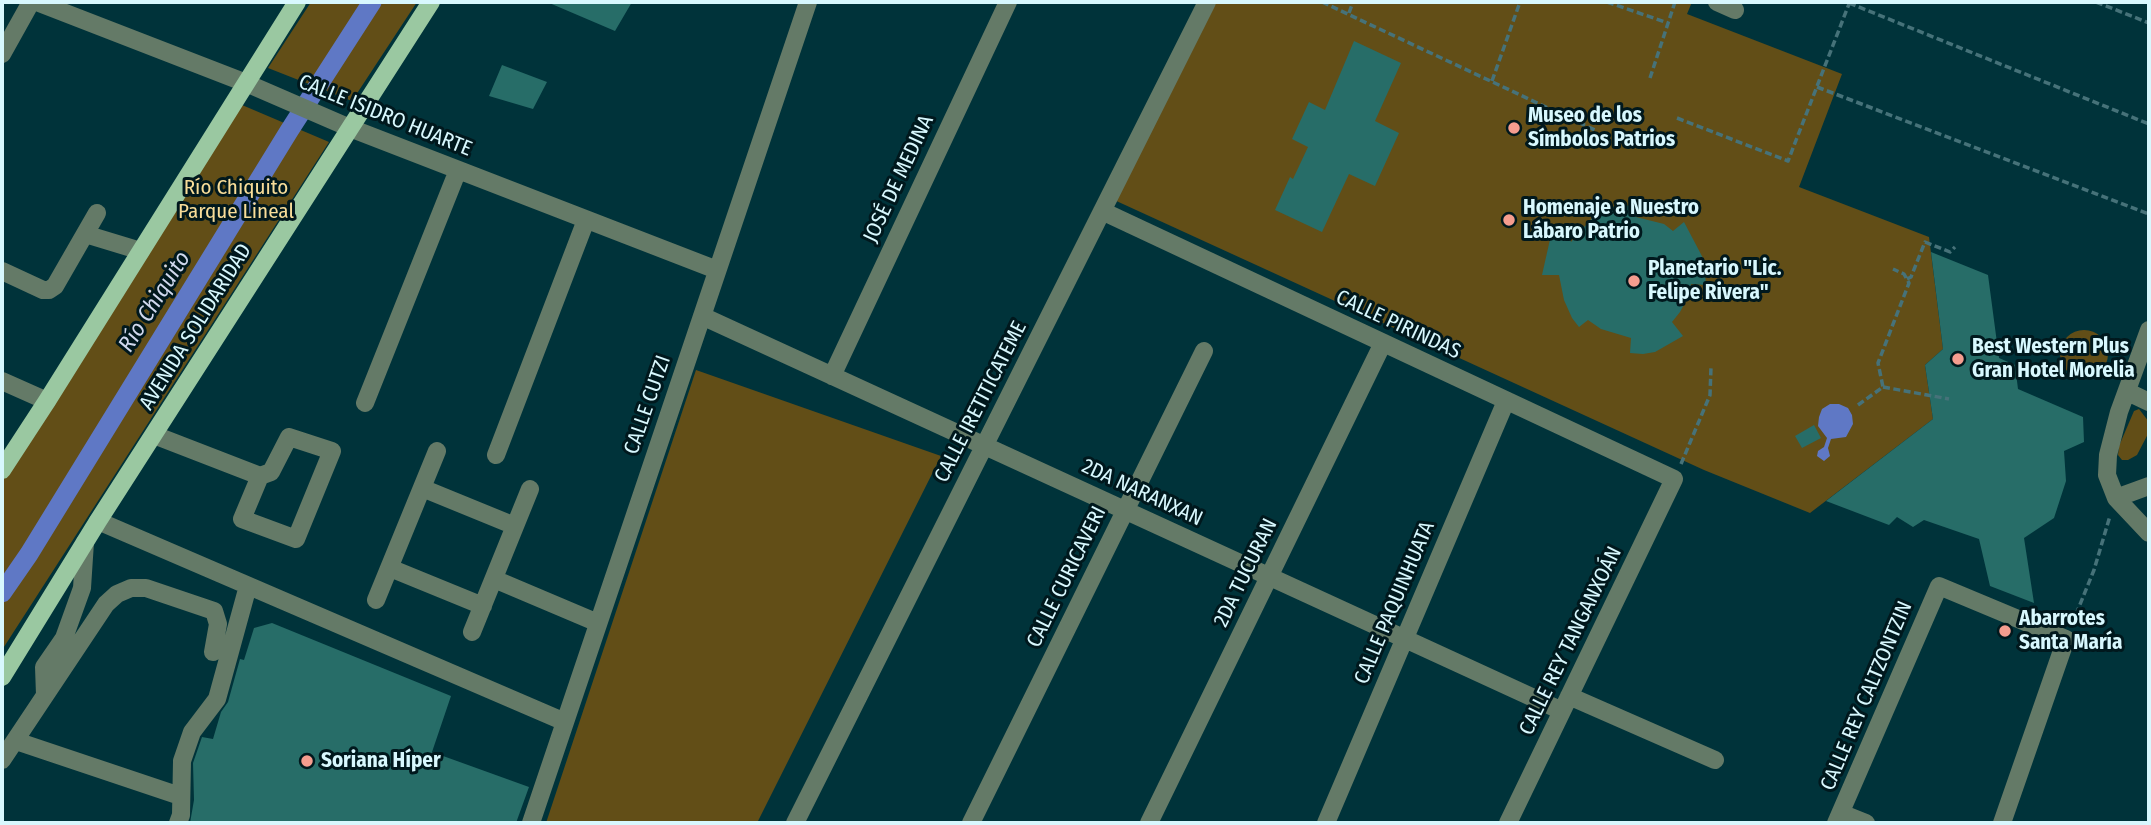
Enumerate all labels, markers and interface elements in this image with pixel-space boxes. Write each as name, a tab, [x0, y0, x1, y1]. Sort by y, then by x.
street label: CALLE ISIDRO HUARTE	[295, 70, 475, 162]
place label: Museo de los Símbolos Patrios	[1528, 103, 1675, 153]
street label: JOSÉ DE MEDINA	[859, 111, 939, 247]
marker: Museo de los Símbolos Patrios	[1506, 120, 1522, 136]
park label: Río Chiquito Parque Lineal	[178, 175, 294, 225]
place label: Homenaje a Nuestro Lábaro Patrio	[1523, 195, 1699, 245]
marker: Homenaje a Nuestro Lábaro Patrio	[1501, 212, 1517, 228]
street label: AVENIDA SOLIDARIDAD	[135, 239, 257, 415]
water label: Río Chiquito	[113, 247, 197, 357]
place label: Planetario "Lic. Felipe Rivera"	[1648, 256, 1782, 306]
marker: Planetario "Lic. Felipe Rivera"	[1626, 273, 1642, 289]
street label: CALLE PIRINDAS	[1332, 285, 1464, 365]
street label: CALLE IRETITICATEME	[930, 317, 1032, 487]
place label: Best Western Plus Gran Hotel Morelia	[1972, 334, 2135, 384]
marker: Best Western Plus Gran Hotel Morelia	[1950, 351, 1966, 367]
street label: CALLE CUTZI	[619, 352, 677, 458]
street label: 2DA NARANXAN	[1078, 454, 1206, 532]
street label: CALLE CURICAVERI	[1022, 502, 1112, 652]
street label: 2DA TUCURAN	[1209, 515, 1283, 631]
street label: CALLE PAQUINHUATA	[1349, 518, 1441, 688]
street label: CALLE REY TANGANXOÁN	[1514, 543, 1628, 739]
street label: CALLE REY CALTZONTZIN	[1816, 598, 1918, 794]
place label: Abarrotes Santa María	[2019, 606, 2122, 656]
marker: Abarrotes Santa María	[1997, 623, 2013, 639]
place label: Soriana Híper	[321, 748, 441, 774]
marker: Soriana Híper	[299, 753, 315, 769]

